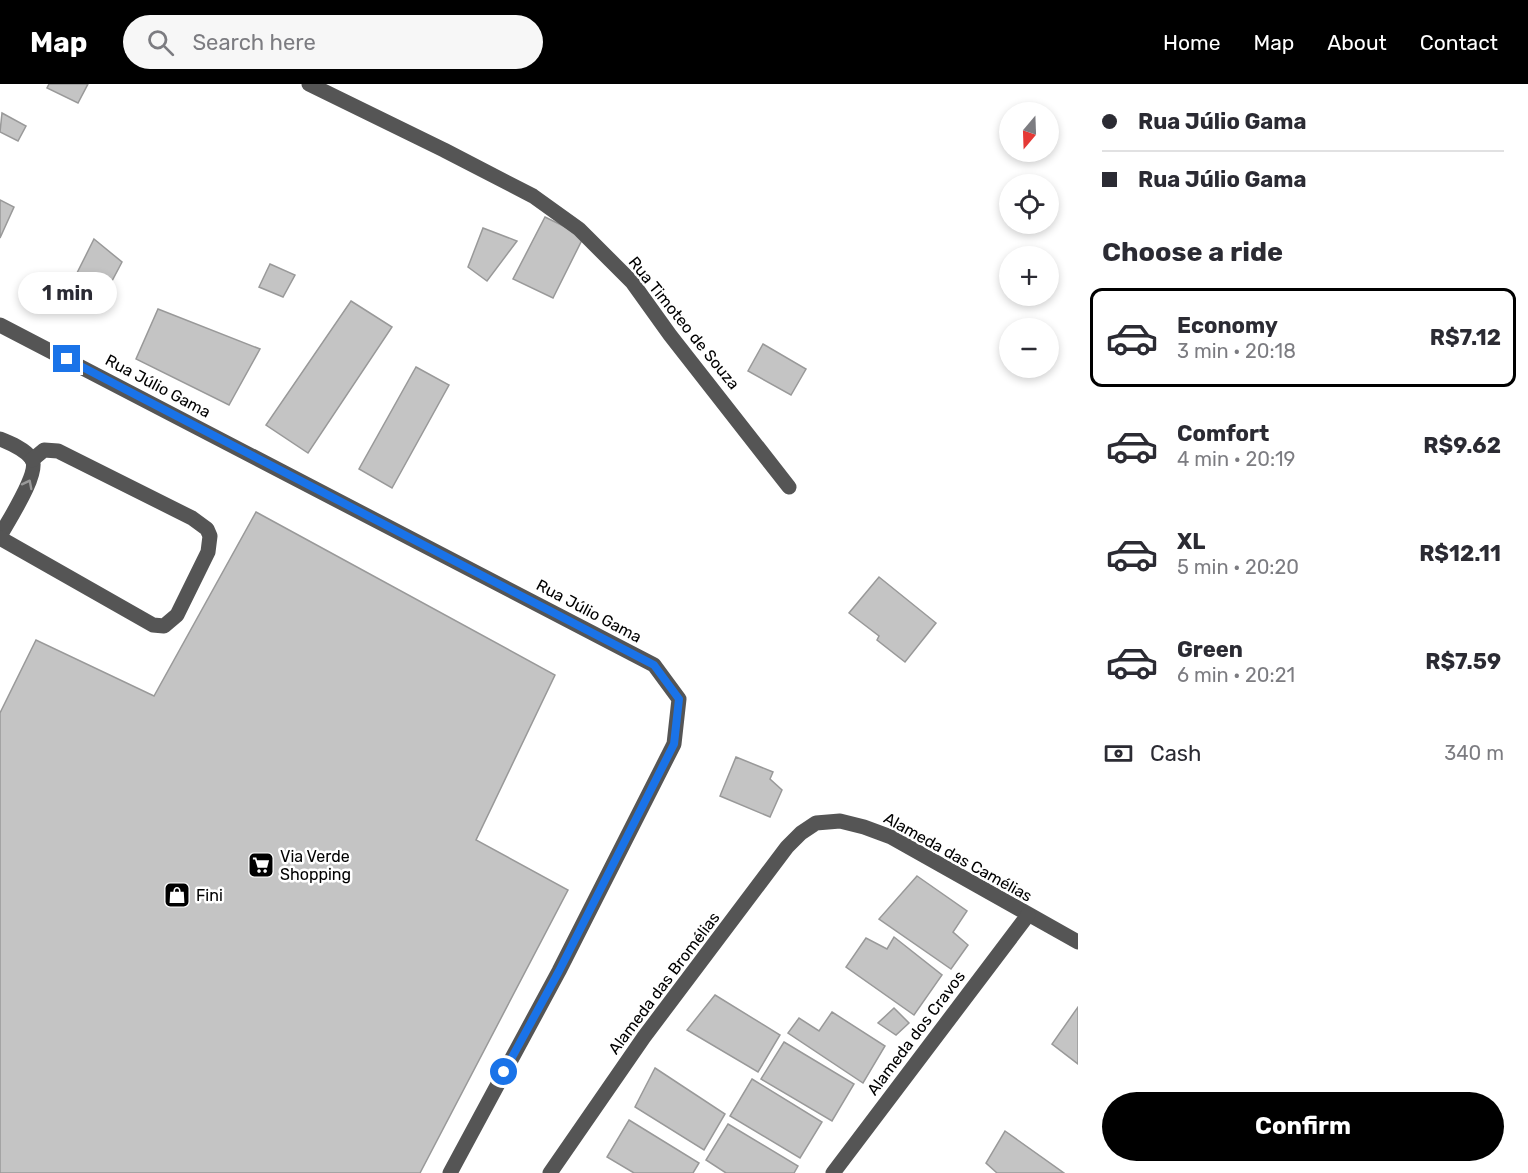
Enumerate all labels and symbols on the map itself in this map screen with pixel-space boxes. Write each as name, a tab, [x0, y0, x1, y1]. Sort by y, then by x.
north arrow	[999, 102, 1059, 162]
street label: Rua Timoteo de Souza	[625, 253, 743, 393]
callout: 1 min	[17, 272, 116, 314]
route end	[53, 345, 80, 372]
street label: Rua Júlio Gama	[102, 350, 214, 422]
one-way arrow	[21, 480, 32, 491]
street label: Rua Júlio Gama	[533, 575, 645, 647]
street label: Alameda das Camélias	[880, 808, 1036, 906]
place label: Via Verde Shopping	[280, 847, 351, 884]
supermarket icon: Via Verde Shopping	[246, 850, 276, 880]
shop icon: Fini	[162, 880, 192, 910]
place label: Fini	[196, 886, 223, 905]
street label: Alameda das Bromélias	[604, 908, 724, 1058]
street label: Alameda dos Cravos	[863, 967, 969, 1099]
route start	[490, 1058, 517, 1085]

